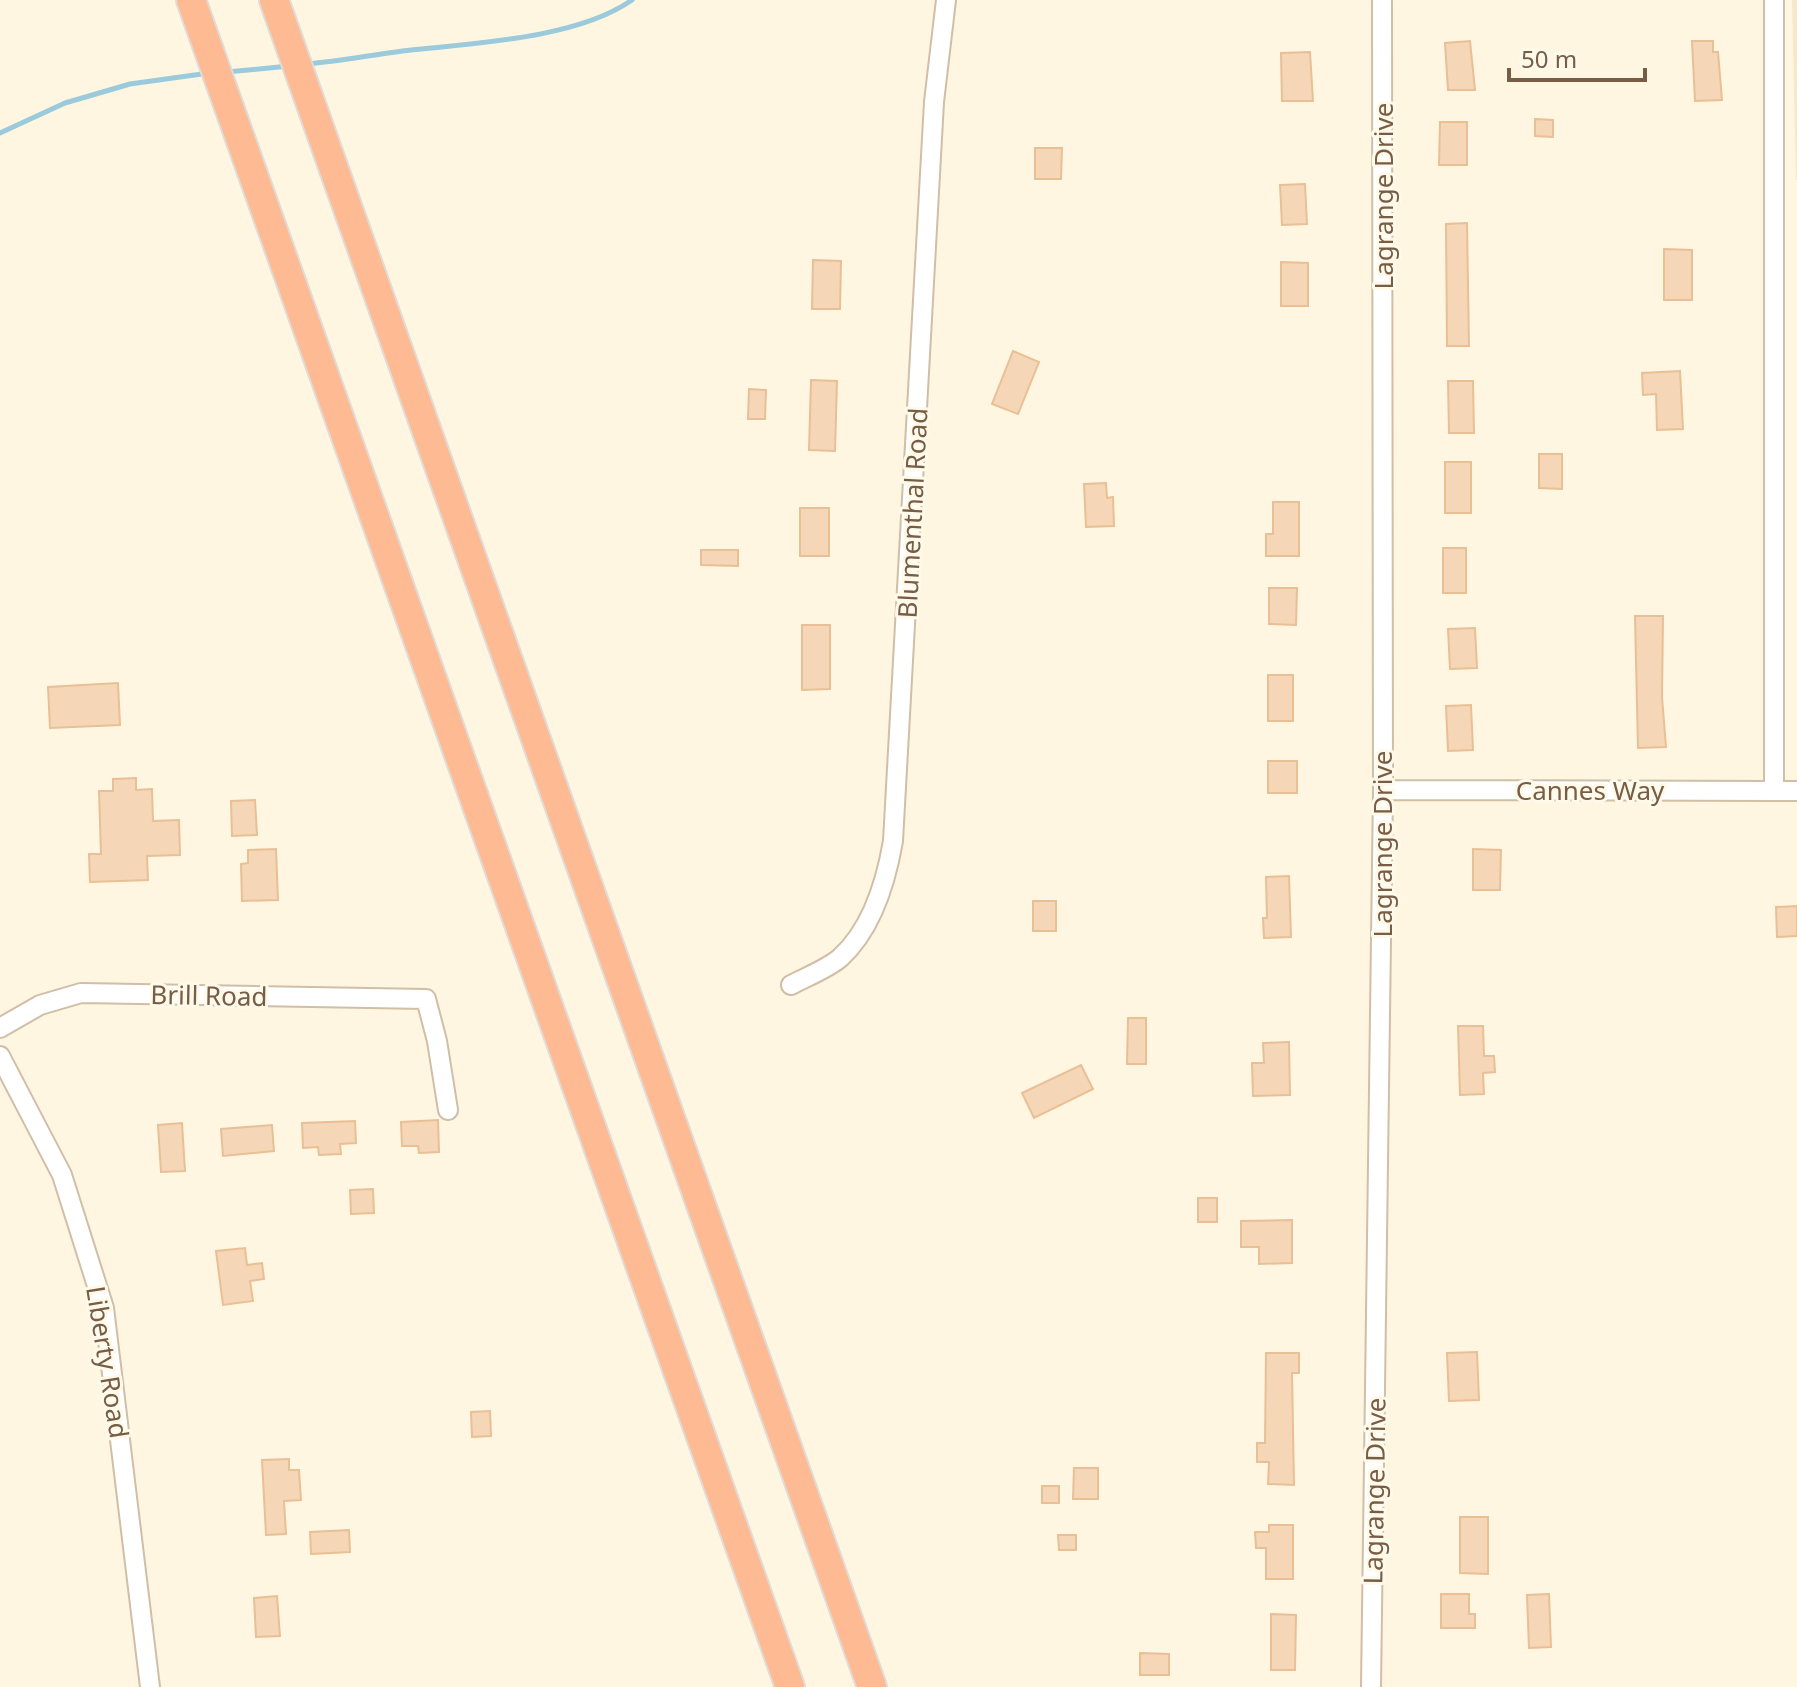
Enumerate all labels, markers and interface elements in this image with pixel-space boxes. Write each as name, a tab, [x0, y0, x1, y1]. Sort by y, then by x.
scale bar	[1509, 32, 1645, 82]
text: 50 m	[1521, 42, 1577, 75]
street label: Lagrange Drive	[1365, 103, 1401, 289]
street label: Blumenthal Road	[889, 407, 935, 619]
street label: Lagrange Drive	[1364, 751, 1400, 937]
street label: Cannes Way	[1516, 772, 1665, 808]
street label: Brill Road	[150, 976, 268, 1014]
street label: Liberty Road	[78, 1283, 138, 1441]
street label: Lagrange Drive	[1354, 1397, 1394, 1585]

